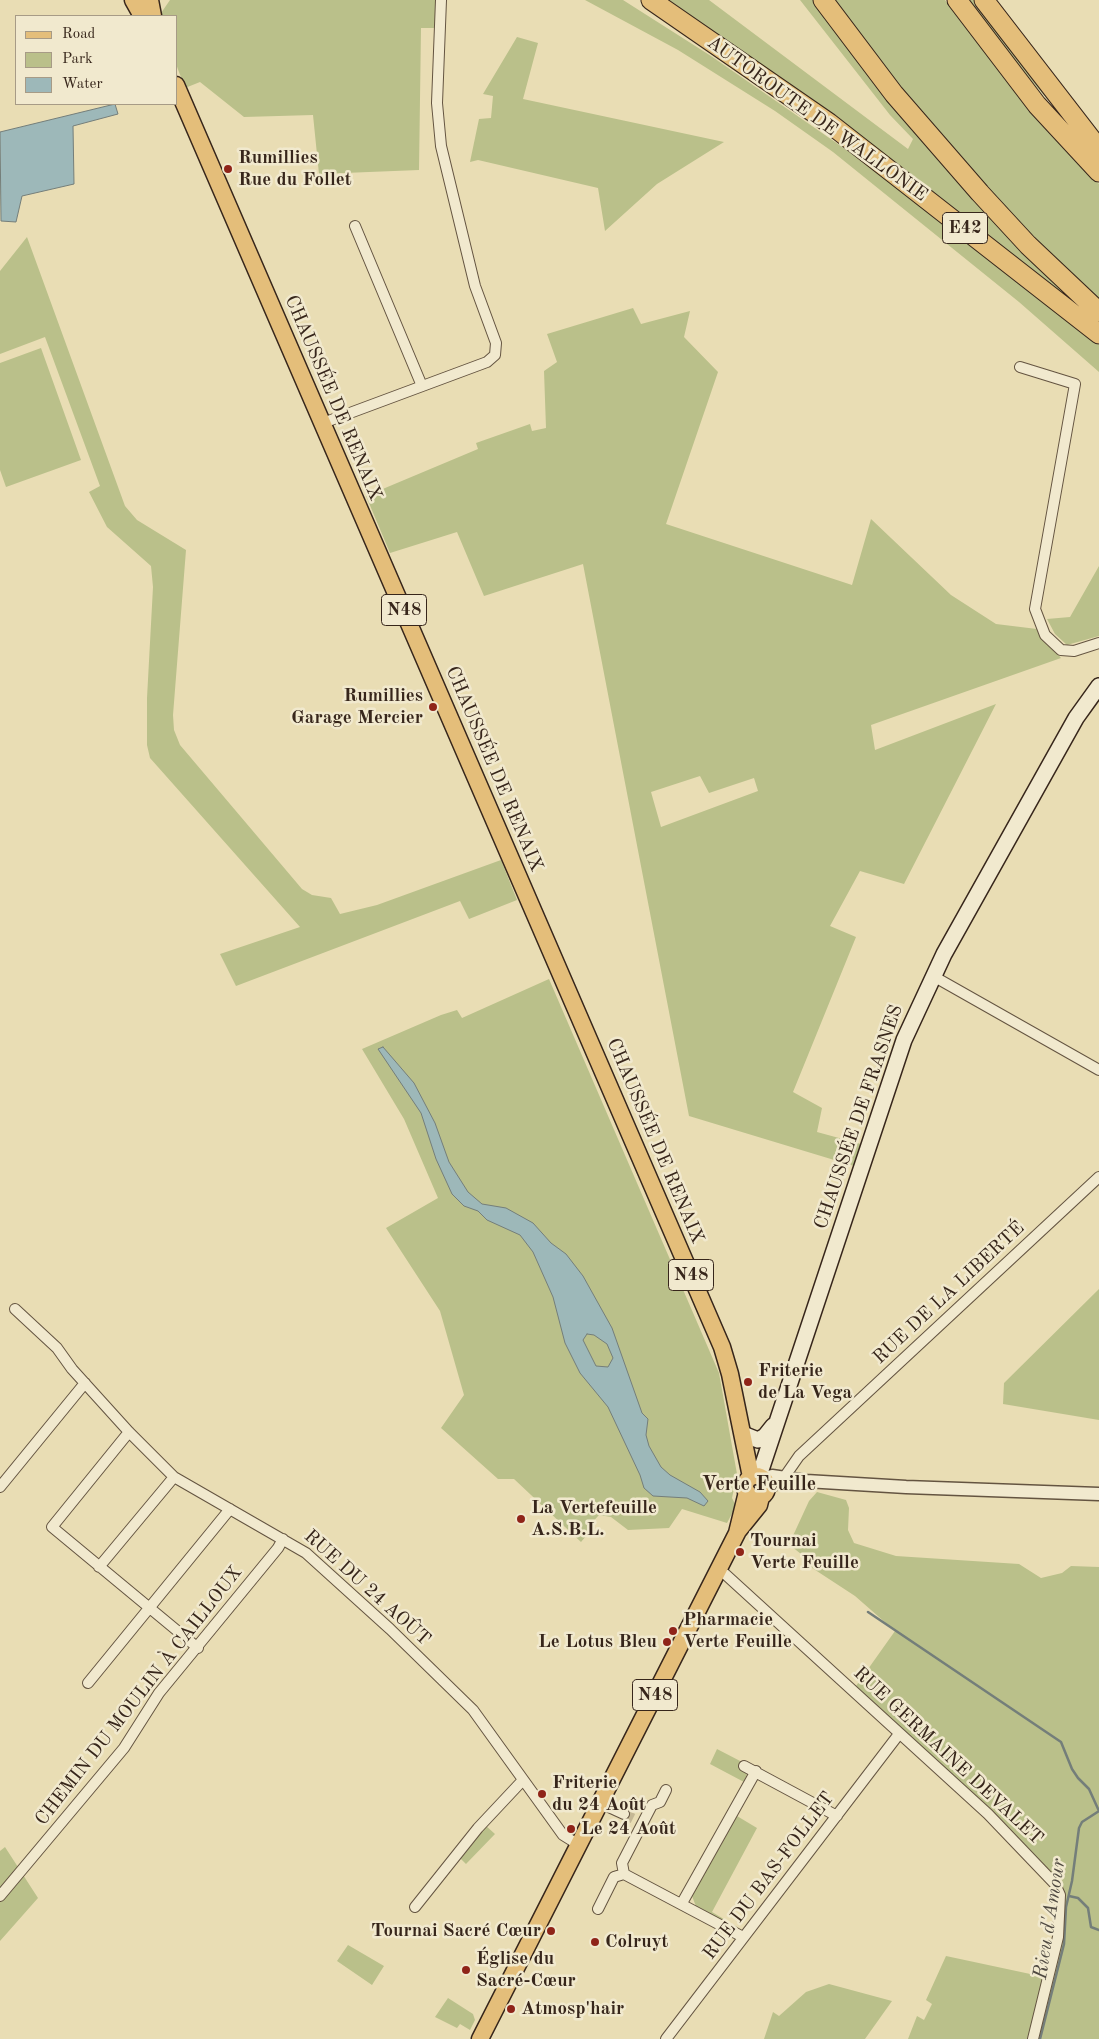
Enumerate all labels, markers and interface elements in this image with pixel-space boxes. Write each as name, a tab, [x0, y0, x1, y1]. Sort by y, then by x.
legend	[15, 15, 178, 105]
text: Road	[62, 27, 95, 42]
street label: AUTOROUTE DE WALLONIE	[702, 31, 932, 207]
text: Park	[62, 52, 93, 67]
text: Water	[62, 77, 103, 92]
place label: Rumillies Rue du Follet	[238, 147, 352, 191]
marker: Rumillies Rue du Follet	[222, 163, 234, 175]
road number: E42	[942, 212, 988, 244]
street label: CHAUSSÉE DE RENAIX	[279, 292, 387, 504]
road number: N48	[382, 594, 426, 626]
street label: CHAUSSÉE DE RENAIX	[440, 663, 548, 875]
place label: Rumillies Garage Mercier	[291, 685, 423, 729]
marker: Rumillies Garage Mercier	[427, 701, 439, 713]
street label: CHAUSSÉE DE FRASNES	[810, 1002, 908, 1232]
street label: CHAUSSÉE DE RENAIX	[601, 1035, 709, 1247]
street label: RUE DE LA LIBERTÉ	[869, 1217, 1029, 1369]
road number: N48	[668, 1260, 714, 1290]
place label: Friterie de La Vega	[758, 1360, 852, 1404]
marker: Friterie de La Vega	[742, 1376, 754, 1388]
district label: Verte Feuille	[702, 1473, 816, 1497]
place label: La Vertefeuille A.S.B.L.	[531, 1497, 657, 1541]
marker: La Vertefeuille A.S.B.L.	[515, 1513, 527, 1525]
street label: RUE DU 24 AOÛT	[299, 1525, 435, 1651]
place label: Tournai Verte Feuille	[750, 1530, 859, 1574]
marker: Tournai Verte Feuille	[734, 1546, 746, 1558]
street label: CHEMIN DU MOULIN À CAILLOUX	[31, 1562, 247, 1830]
place label: Pharmacie Verte Feuille	[683, 1609, 792, 1653]
marker: Pharmacie Verte Feuille	[667, 1625, 679, 1637]
place label: Le Lotus Bleu	[538, 1631, 657, 1653]
marker: Le Lotus Bleu	[661, 1636, 673, 1648]
street label: RUE GERMAINE DEVALET	[848, 1662, 1048, 1850]
road number: N48	[632, 1680, 678, 1710]
place label: Friterie du 24 Août	[552, 1772, 646, 1816]
marker: Friterie du 24 Août	[536, 1788, 548, 1800]
street label: RUE DU BAS-FOLLET	[698, 1788, 840, 1964]
place label: Le 24 Août	[581, 1818, 676, 1840]
marker: Le 24 Août	[565, 1823, 577, 1835]
water label: Rieu d'Amour	[1029, 1857, 1071, 1981]
place label: Tournai Sacré Cœur	[371, 1920, 541, 1942]
marker: Tournai Sacré Cœur	[545, 1925, 557, 1937]
place label: Colruyt	[605, 1931, 669, 1953]
marker: Colruyt	[589, 1936, 601, 1948]
place label: Église du Sacré-Cœur	[476, 1948, 576, 1992]
marker: Église du Sacré-Cœur	[460, 1964, 472, 1976]
place label: Atmosp'hair	[521, 1998, 624, 2020]
marker: Atmosp'hair	[505, 2003, 517, 2015]

